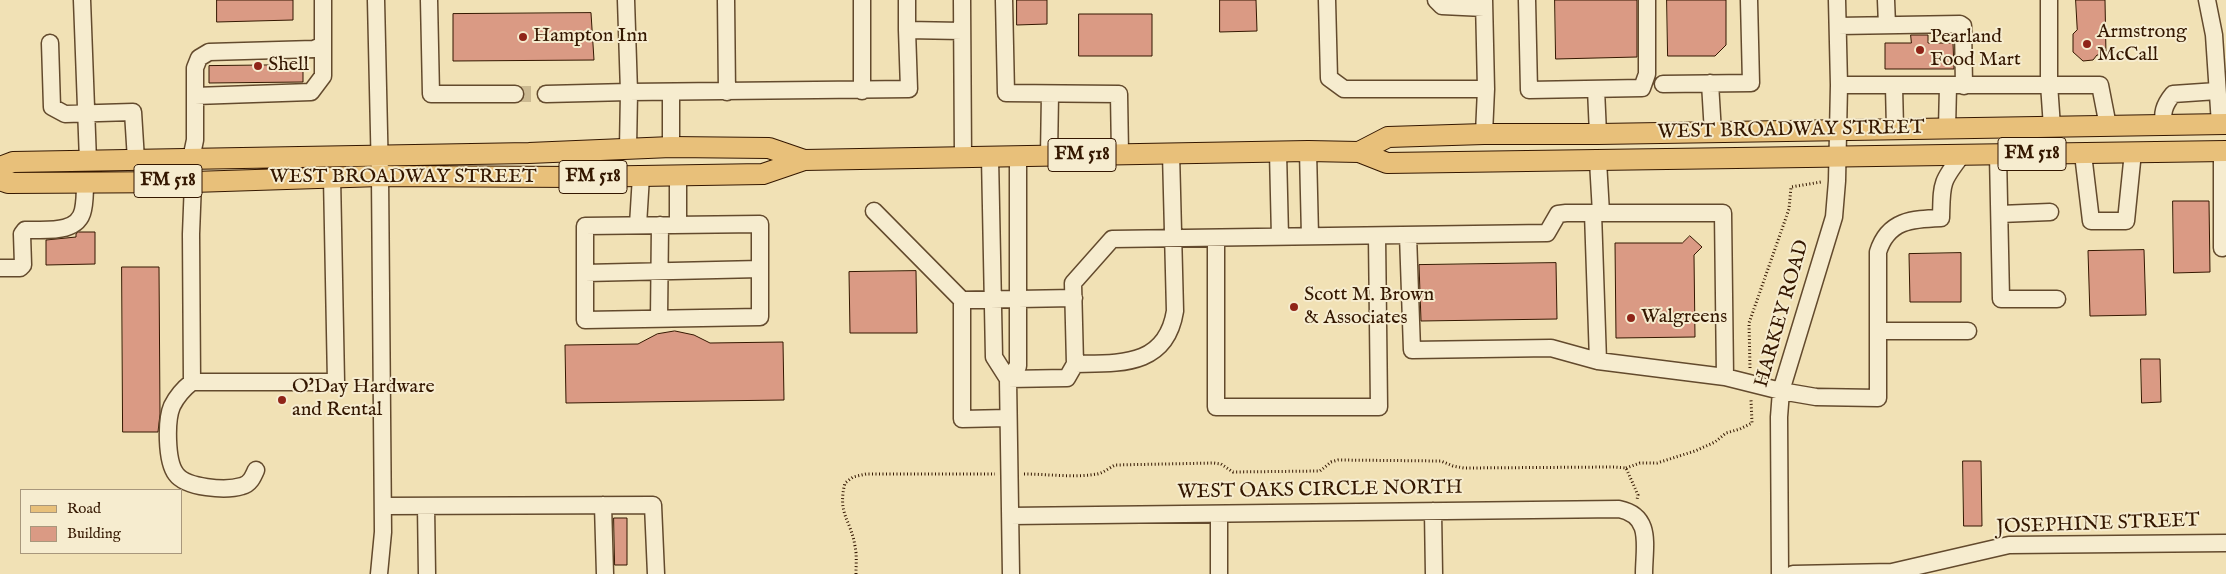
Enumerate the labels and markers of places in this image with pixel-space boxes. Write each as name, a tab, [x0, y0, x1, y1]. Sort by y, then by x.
place label: Armstrong McCall	[2097, 21, 2187, 68]
place label: Hampton Inn	[533, 25, 648, 49]
place label: Pearland Food Mart	[1930, 26, 2021, 73]
marker: Hampton Inn	[517, 31, 529, 43]
marker: Armstrong McCall	[2081, 38, 2093, 50]
marker: Pearland Food Mart	[1914, 44, 1926, 56]
place label: Shell	[268, 54, 309, 78]
marker: Shell	[252, 60, 264, 72]
place label: Scott M. Brown & Associates	[1304, 284, 1434, 331]
marker: Scott M. Brown & Associates	[1288, 301, 1300, 313]
place label: Walgreens	[1641, 306, 1727, 330]
marker: Walgreens	[1625, 312, 1637, 324]
place label: O'Day Hardware and Rental	[292, 376, 435, 423]
marker: O'Day Hardware and Rental	[276, 394, 288, 406]

